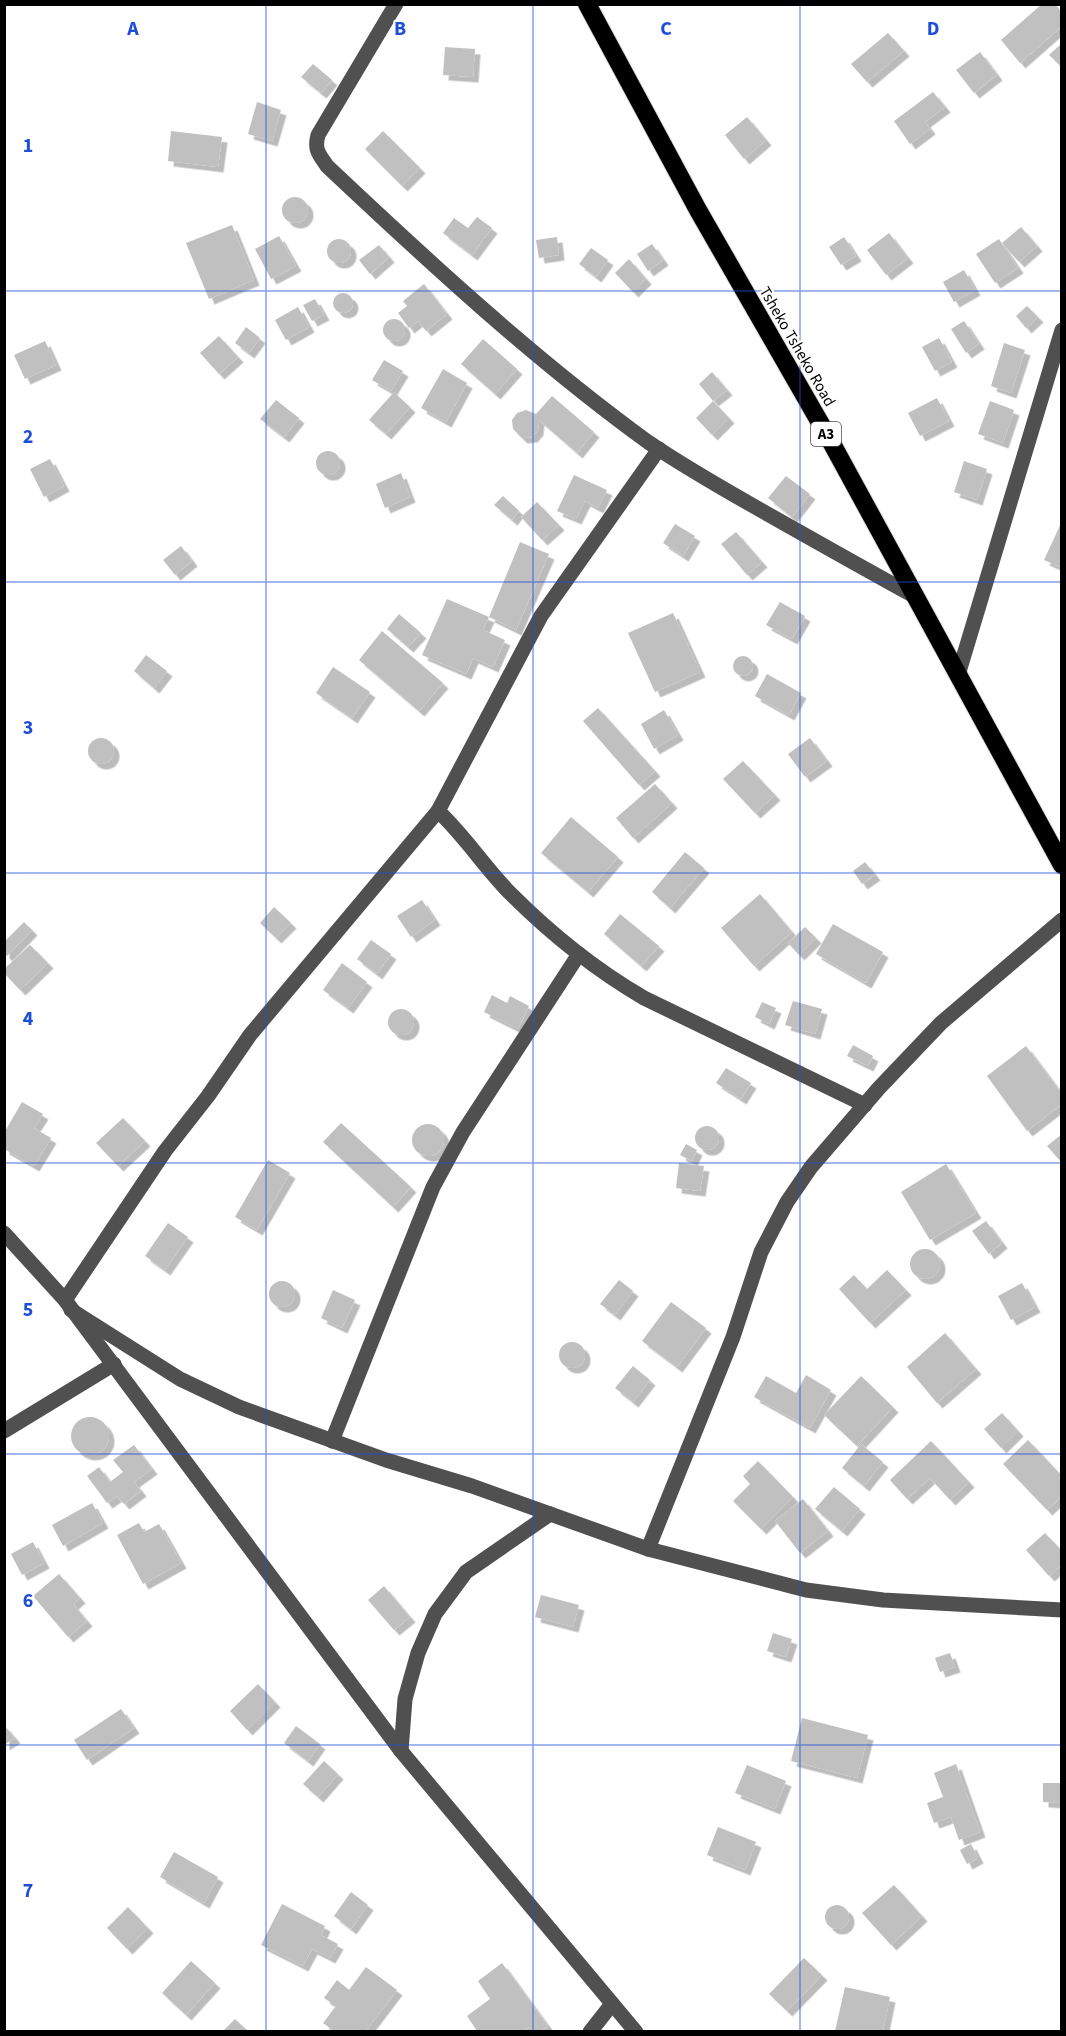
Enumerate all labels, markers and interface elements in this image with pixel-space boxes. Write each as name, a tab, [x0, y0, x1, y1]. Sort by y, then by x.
text: A	[126, 15, 139, 43]
text: B	[394, 15, 406, 43]
text: C	[660, 15, 672, 43]
text: D	[927, 15, 939, 43]
text: 1	[23, 132, 33, 160]
street label: Tsheko Tsheko Road	[754, 282, 840, 411]
road number: A3	[811, 422, 841, 446]
text: 2	[23, 423, 33, 451]
text: 3	[23, 714, 33, 742]
text: 4	[23, 1005, 34, 1033]
text: 5	[23, 1296, 33, 1324]
text: 6	[23, 1587, 33, 1615]
text: 7	[23, 1877, 33, 1905]

